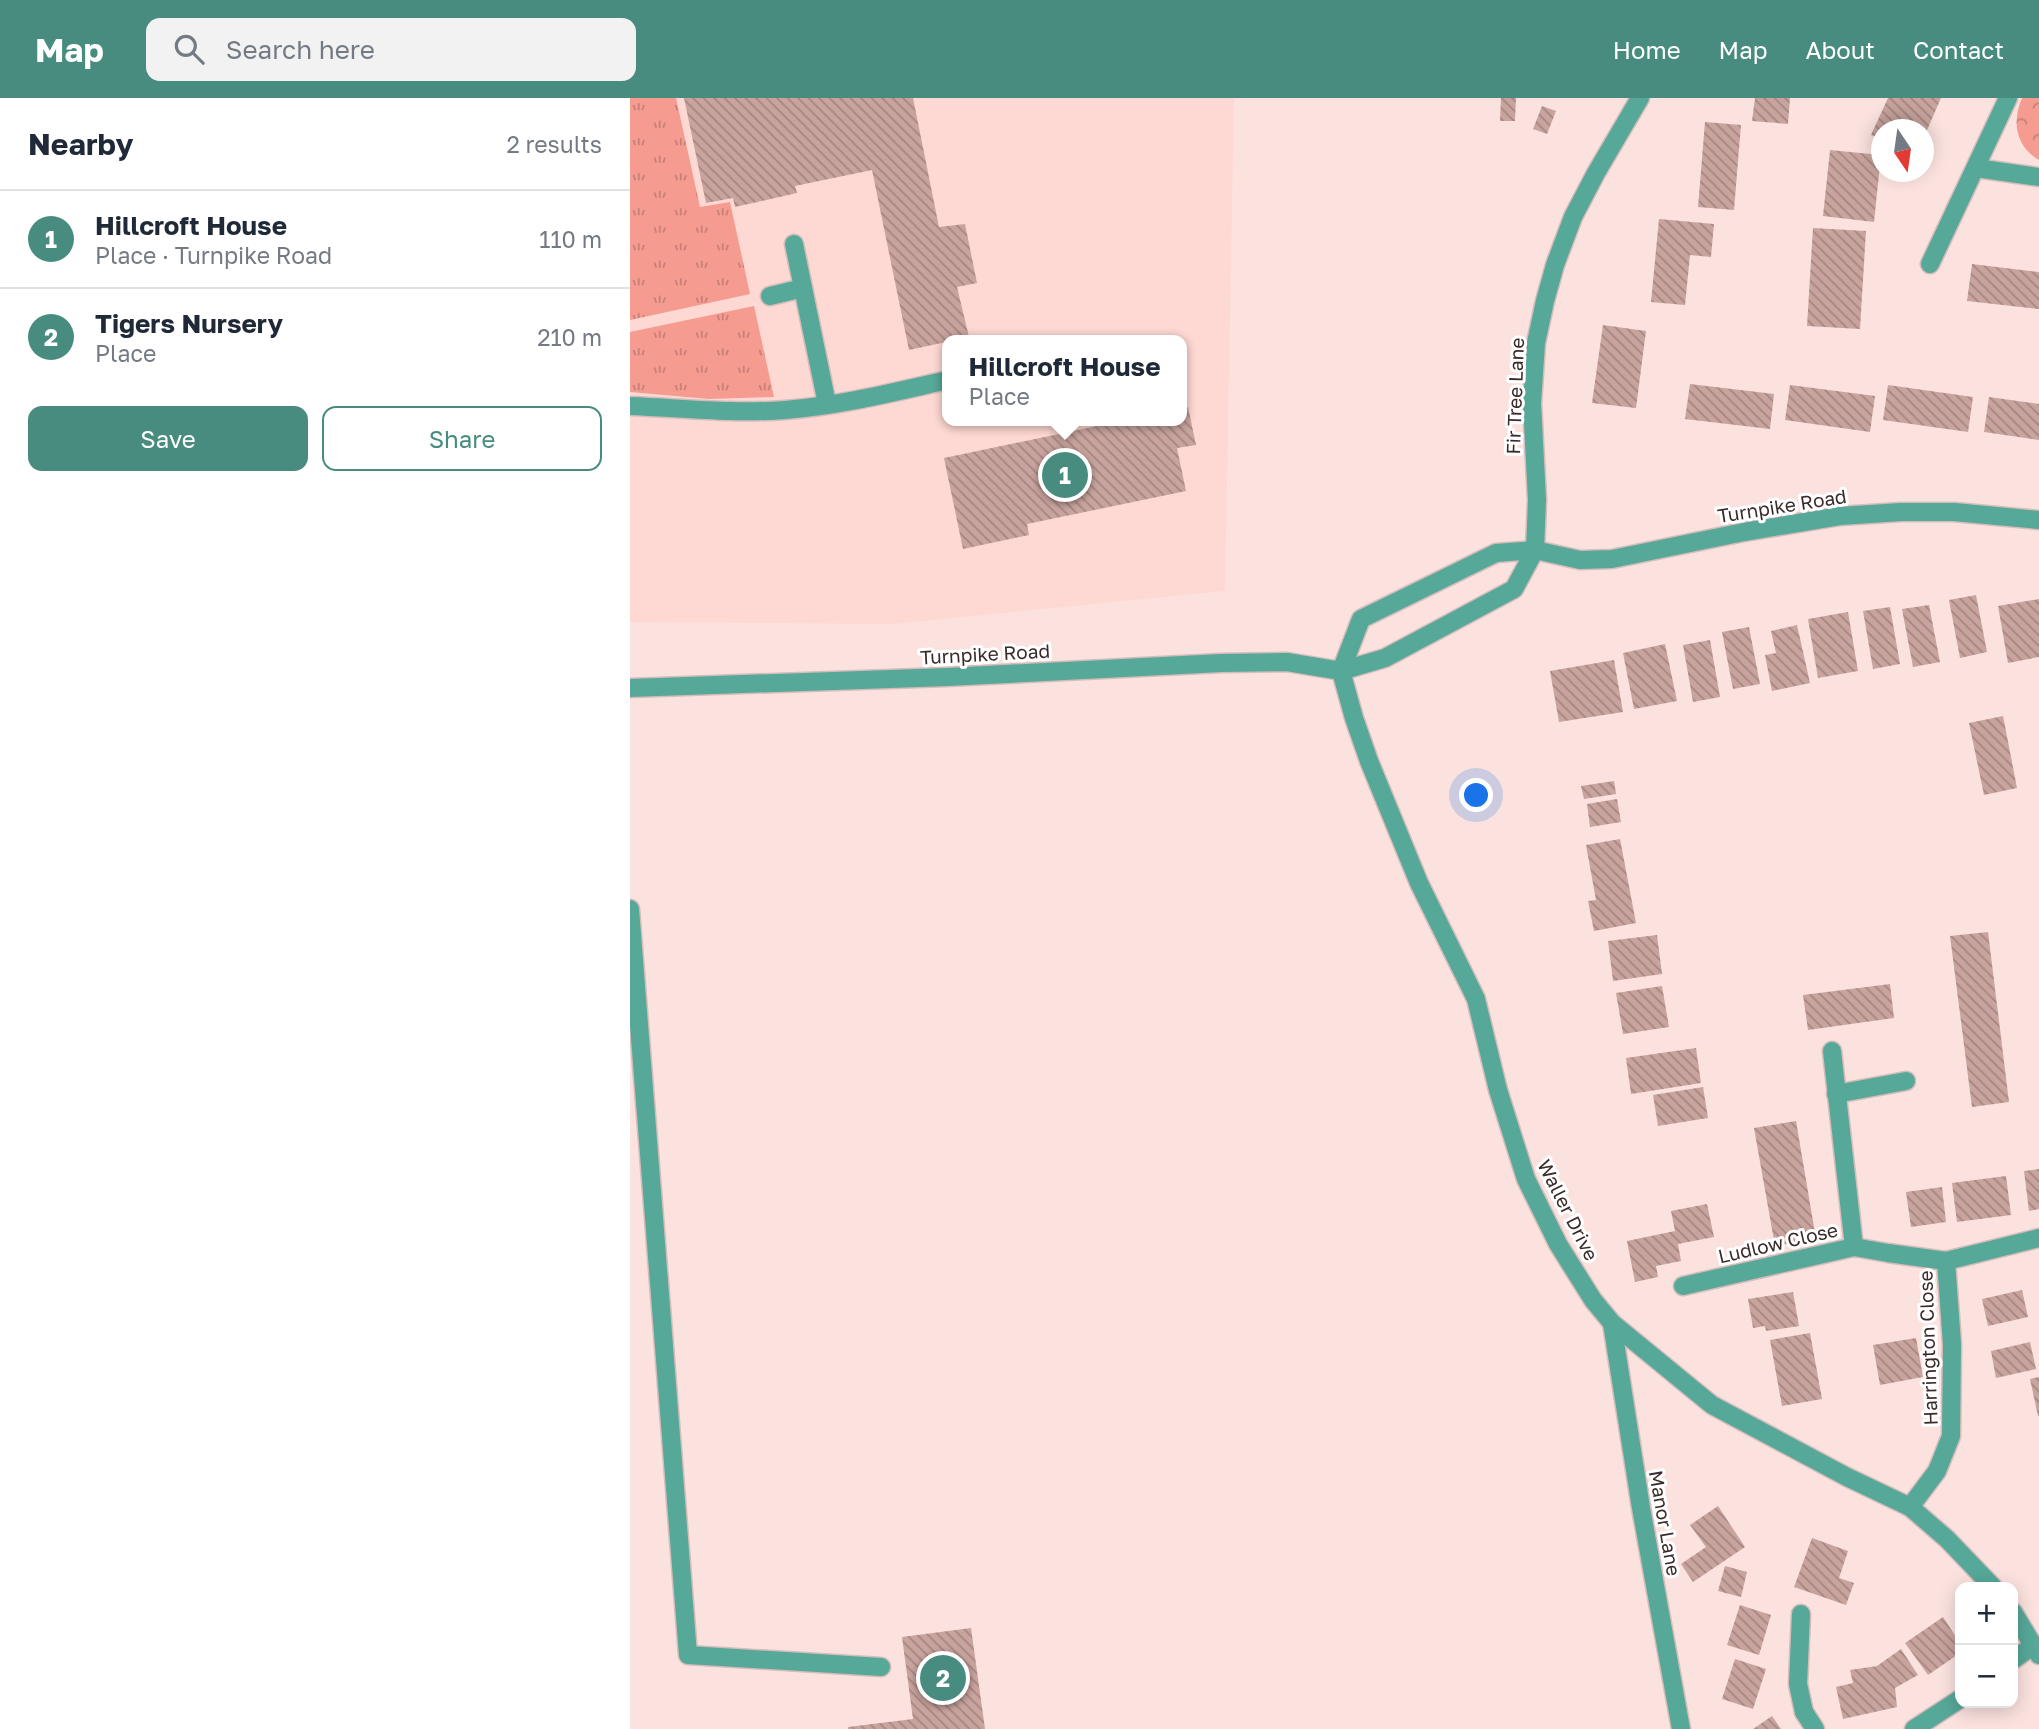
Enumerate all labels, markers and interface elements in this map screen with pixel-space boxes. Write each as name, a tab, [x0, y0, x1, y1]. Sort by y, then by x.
search box	[146, 18, 636, 81]
text: Map	[35, 30, 104, 69]
icon: search	[170, 30, 208, 68]
text: Search here	[226, 34, 375, 65]
text: Home	[1613, 35, 1681, 64]
text: Map	[1719, 35, 1768, 64]
text: About	[1806, 35, 1875, 64]
text: Contact	[1913, 35, 2004, 64]
north arrow	[1871, 119, 1934, 182]
text: Nearby	[28, 126, 133, 162]
text: 2 results	[506, 130, 602, 158]
text: Hillcroft House	[95, 210, 287, 241]
text: 1	[45, 225, 57, 253]
text: 110 m	[539, 225, 602, 253]
text: Place · Turnpike Road	[95, 241, 332, 269]
text: Tigers Nursery	[95, 308, 283, 339]
text: 2	[44, 323, 58, 351]
text: 210 m	[537, 323, 602, 351]
popup	[942, 335, 1187, 426]
street label: Fir Tree Lane	[1501, 337, 1528, 455]
text: Place	[95, 339, 156, 367]
text: Hillcroft House	[969, 351, 1160, 382]
text: Place	[969, 382, 1030, 410]
button: Save	[28, 406, 308, 471]
button: Share	[322, 406, 602, 471]
pin: 1	[1042, 449, 1088, 501]
street label: Turnpike Road	[1716, 484, 1848, 527]
street label: Turnpike Road	[919, 639, 1051, 668]
your location	[1459, 778, 1493, 812]
street label: Waller Drive	[1533, 1155, 1604, 1264]
street label: Ludlow Close	[1716, 1218, 1840, 1267]
street label: Harrington Close	[1913, 1270, 1942, 1426]
street label: Manor Lane	[1645, 1468, 1686, 1577]
map controls	[1955, 1582, 2018, 1708]
button: +	[1955, 1582, 2018, 1645]
button: −	[1955, 1645, 2018, 1708]
pin: 2	[920, 1652, 966, 1704]

